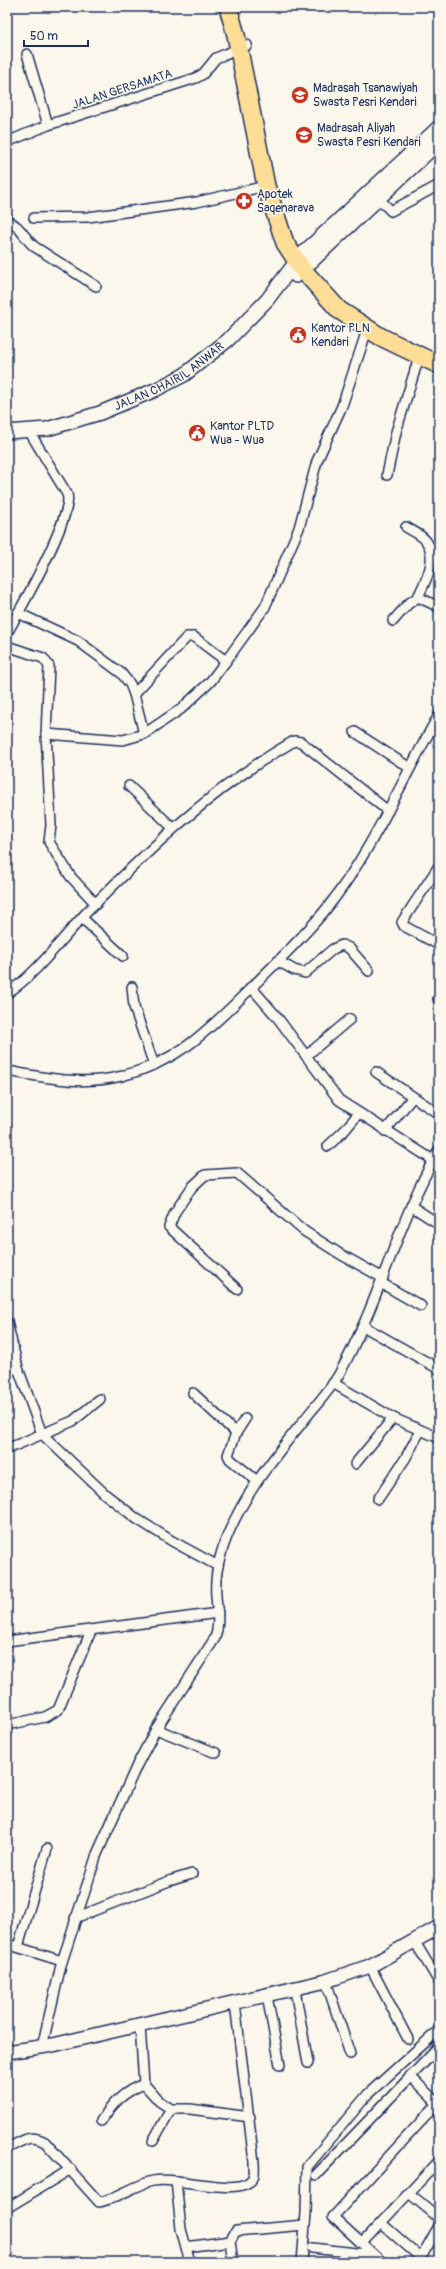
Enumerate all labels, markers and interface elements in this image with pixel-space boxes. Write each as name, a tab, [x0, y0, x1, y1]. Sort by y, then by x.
scale bar	[24, 22, 88, 48]
text: 50 m	[30, 29, 58, 44]
street label: JALAN GERSAMATA	[70, 66, 174, 113]
place label: Madrasah Tsanawiyah Swasta Pesri Kendari	[313, 81, 418, 110]
school or university icon: Madrasah Tsanawiyah Swasta Pesri Kendari	[290, 85, 310, 105]
place label: Madrasah Aliyah Swasta Pesri Kendari	[317, 121, 421, 150]
school or university icon: Madrasah Aliyah Swasta Pesri Kendari	[294, 125, 314, 145]
place label: Apotek Saqenarava	[257, 187, 315, 216]
pharmacy icon: Apotek Saqenarava	[234, 191, 254, 211]
place label: Kantor PLN Kendari	[311, 321, 370, 350]
public building icon: Kantor PLN Kendari	[288, 325, 308, 345]
street label: JALAN CHAIRIL ANWAR	[112, 339, 227, 414]
place label: Kantor PLTD Wua - Wua	[210, 419, 274, 448]
public building icon: Kantor PLTD Wua - Wua	[187, 423, 207, 443]

